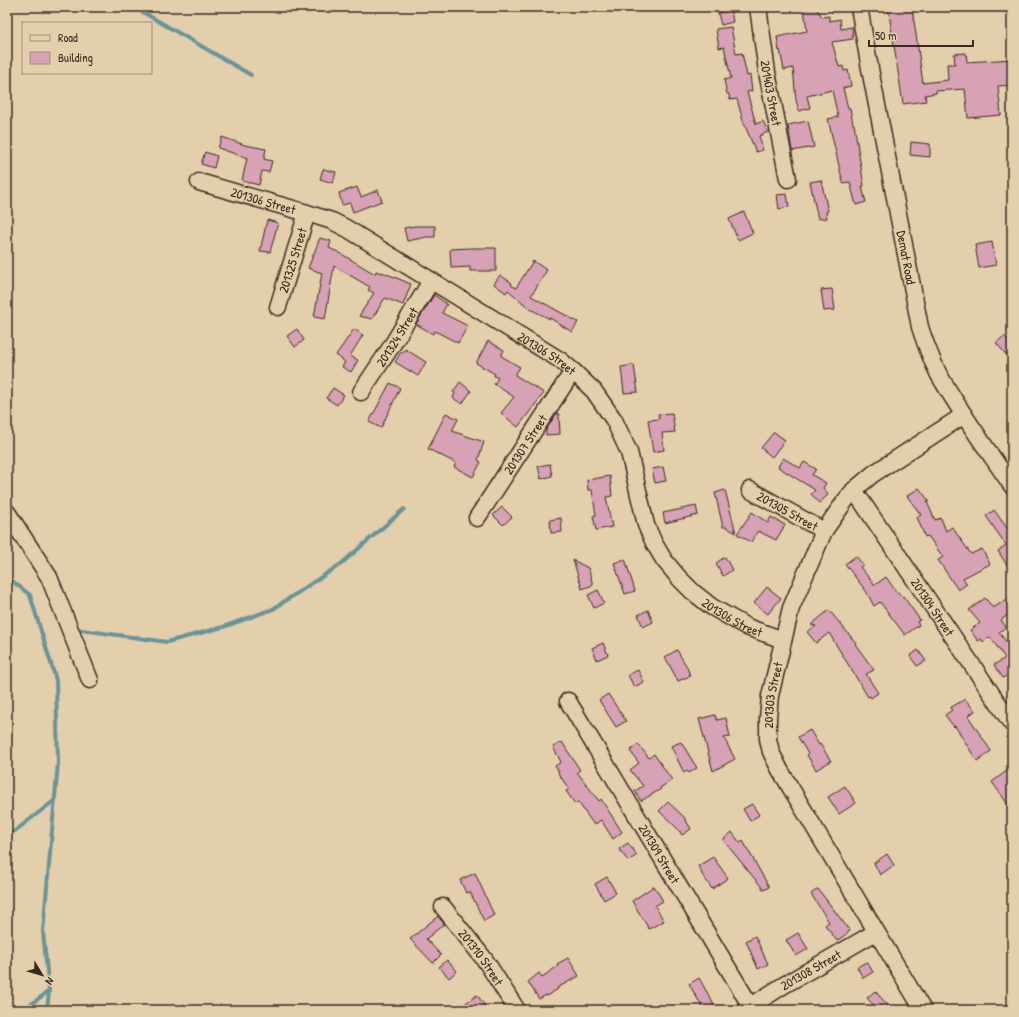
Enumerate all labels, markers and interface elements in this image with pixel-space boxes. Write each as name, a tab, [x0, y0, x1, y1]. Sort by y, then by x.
legend	[22, 22, 152, 74]
scale bar	[869, 22, 973, 48]
text: 50 m	[875, 27, 896, 44]
text: Road	[58, 29, 78, 46]
text: Building	[58, 49, 93, 66]
street label: 201403 Street	[756, 59, 786, 128]
street label: 201306 Street	[229, 183, 298, 218]
street label: 201325 Street	[274, 225, 311, 295]
street label: Demat Road	[893, 229, 921, 286]
street label: 201324 Street	[372, 303, 422, 370]
street label: 201306 Street	[514, 327, 580, 379]
street label: 201307 Street	[499, 410, 552, 478]
street label: 201305 Street	[754, 487, 822, 535]
street label: 201304 Street	[907, 574, 959, 640]
street label: 201306 Street	[698, 593, 766, 641]
street label: 201303 Street	[759, 660, 787, 729]
street label: 201309 Street	[635, 821, 684, 887]
street label: 201310 Street	[454, 925, 508, 989]
street label: 201308 Street	[777, 945, 845, 994]
north arrow	[22, 955, 62, 995]
text: N	[42, 975, 57, 988]

